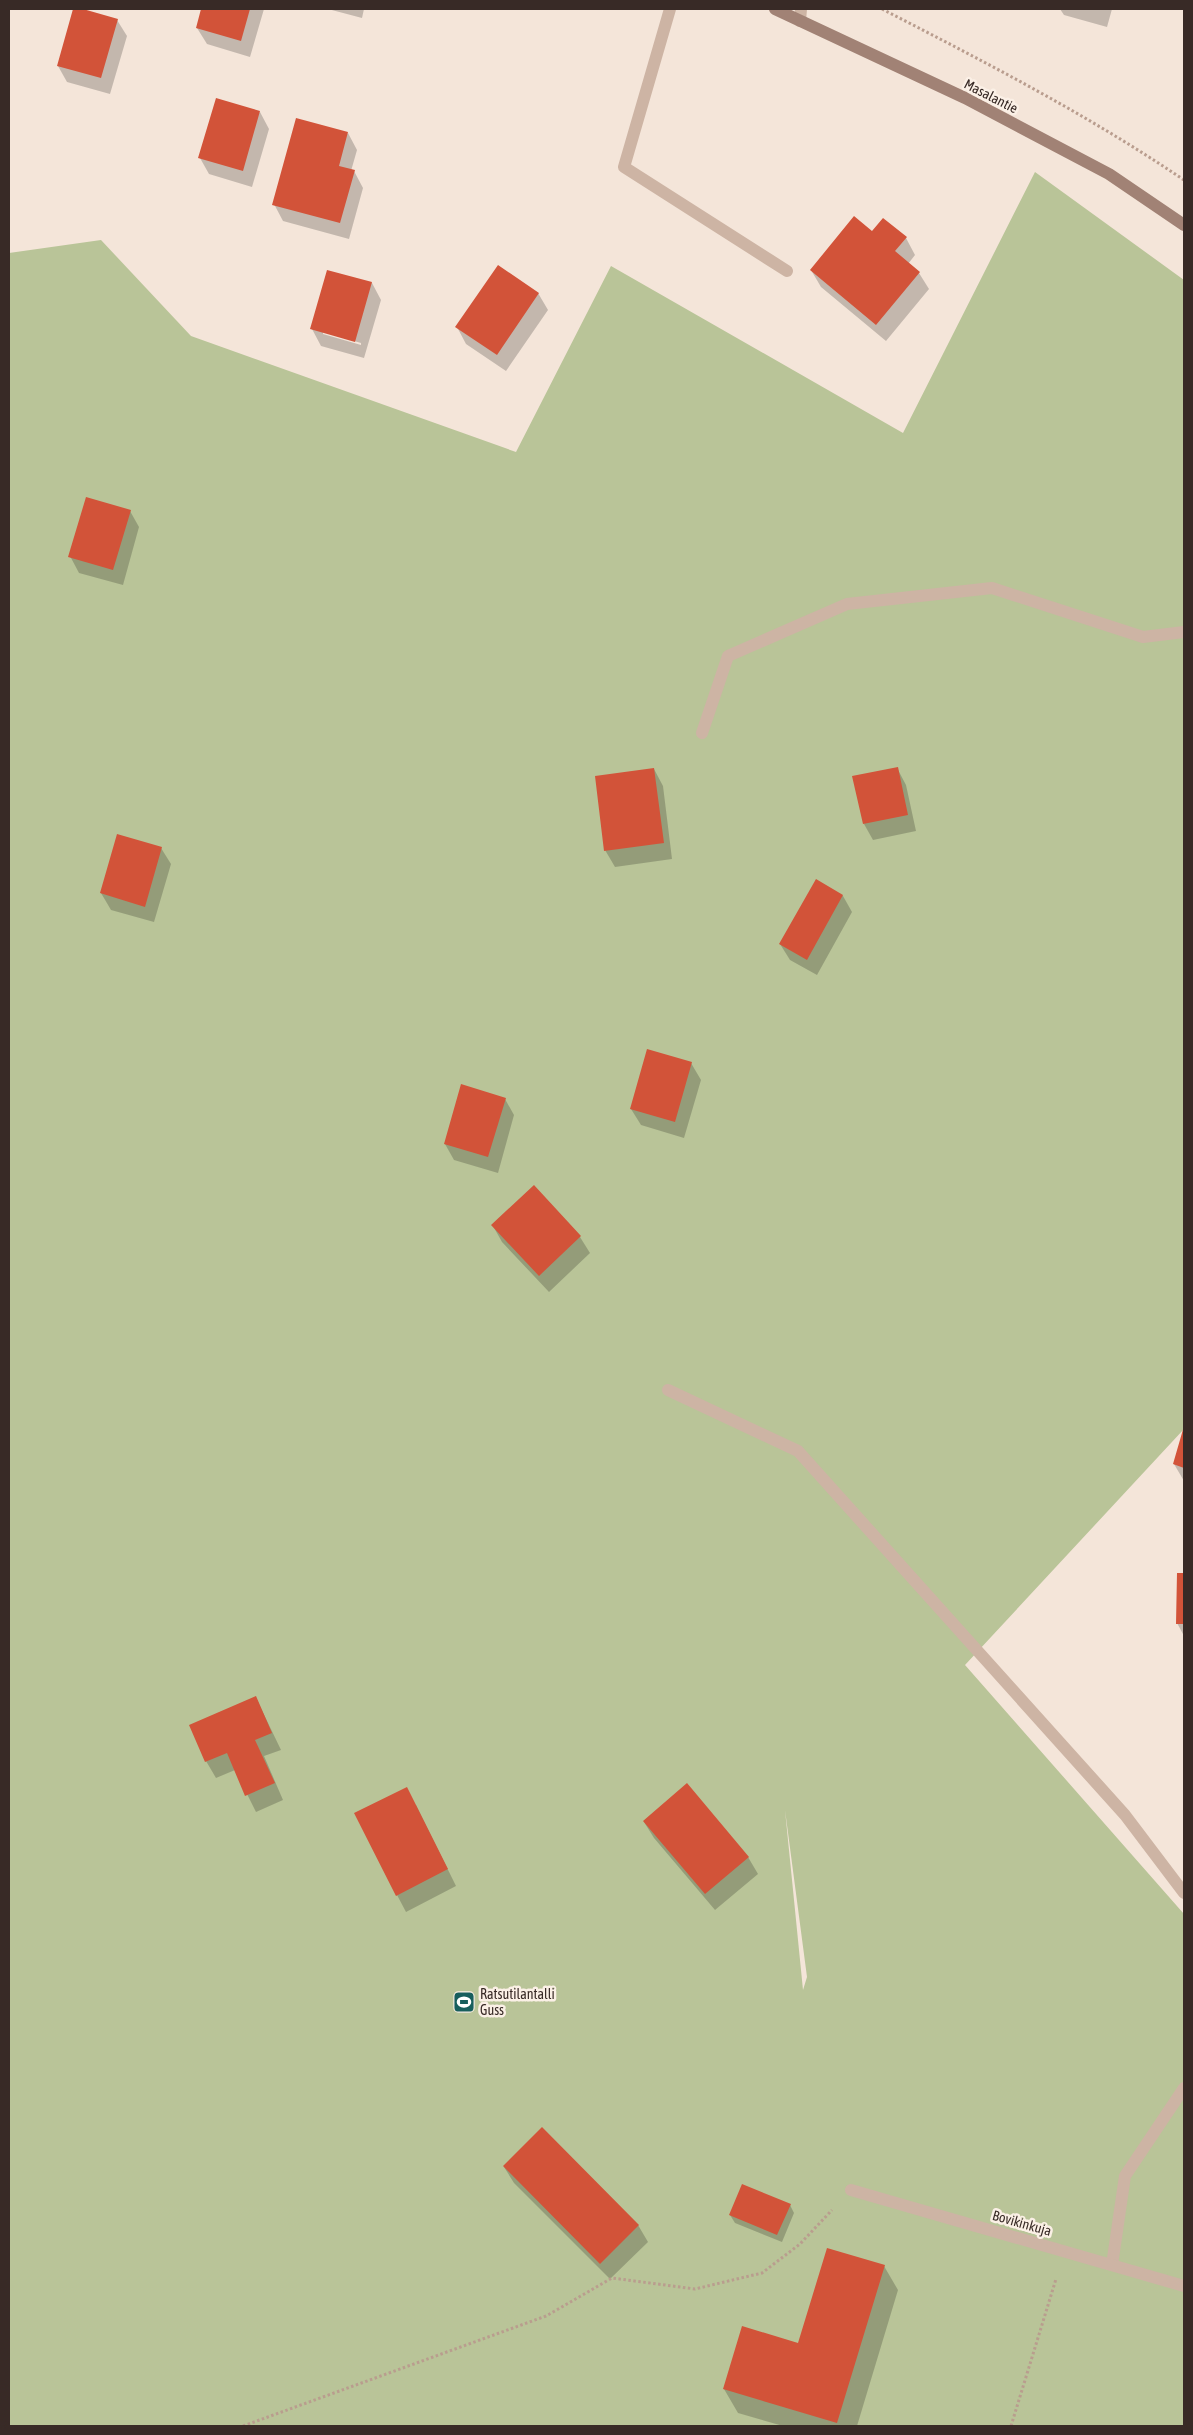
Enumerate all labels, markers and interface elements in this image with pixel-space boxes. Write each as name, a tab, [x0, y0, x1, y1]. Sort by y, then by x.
street label: Masalantie	[962, 76, 1020, 116]
place label: Ratsutilantalli Guss	[480, 1986, 555, 2018]
sports icon: Ratsutilantalli Guss	[452, 1990, 476, 2014]
street label: Bovikinkuja	[991, 2207, 1053, 2239]

